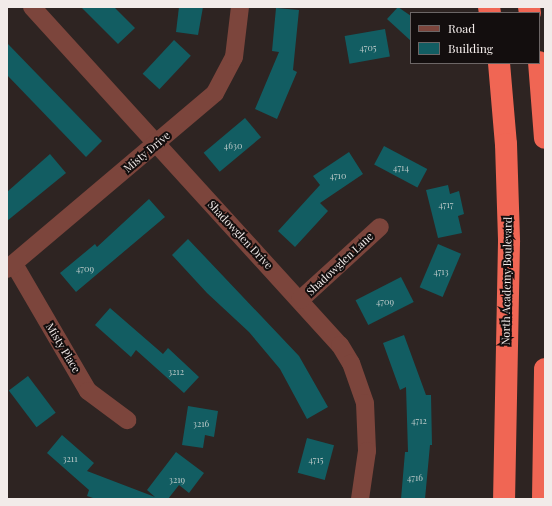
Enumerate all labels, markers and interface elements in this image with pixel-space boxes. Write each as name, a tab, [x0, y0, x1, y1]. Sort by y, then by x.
legend	[410, 12, 540, 64]
text: Road	[448, 20, 475, 36]
text: Building	[448, 40, 493, 56]
house number: 4705	[359, 42, 377, 52]
street label: Misty Drive	[121, 129, 173, 175]
house number: 4630	[224, 140, 242, 150]
house number: 4714	[393, 162, 409, 172]
house number: 4710	[330, 170, 346, 180]
street label: Shadowglen Drive	[205, 198, 275, 272]
house number: 4717	[439, 199, 453, 209]
street label: North Academy Boulevard	[499, 216, 515, 346]
street label: Shadowglen Lane	[304, 230, 376, 298]
house number: 4709	[76, 263, 94, 273]
house number: 4713	[433, 266, 449, 276]
house number: 4709	[376, 296, 394, 306]
street label: Misty Place	[43, 321, 83, 375]
house number: 3212	[168, 366, 184, 376]
house number: 4712	[411, 415, 427, 425]
house number: 3216	[193, 418, 209, 428]
house number: 3211	[62, 453, 78, 463]
house number: 4715	[309, 454, 323, 464]
house number: 4716	[407, 472, 423, 482]
house number: 3219	[169, 474, 185, 484]

